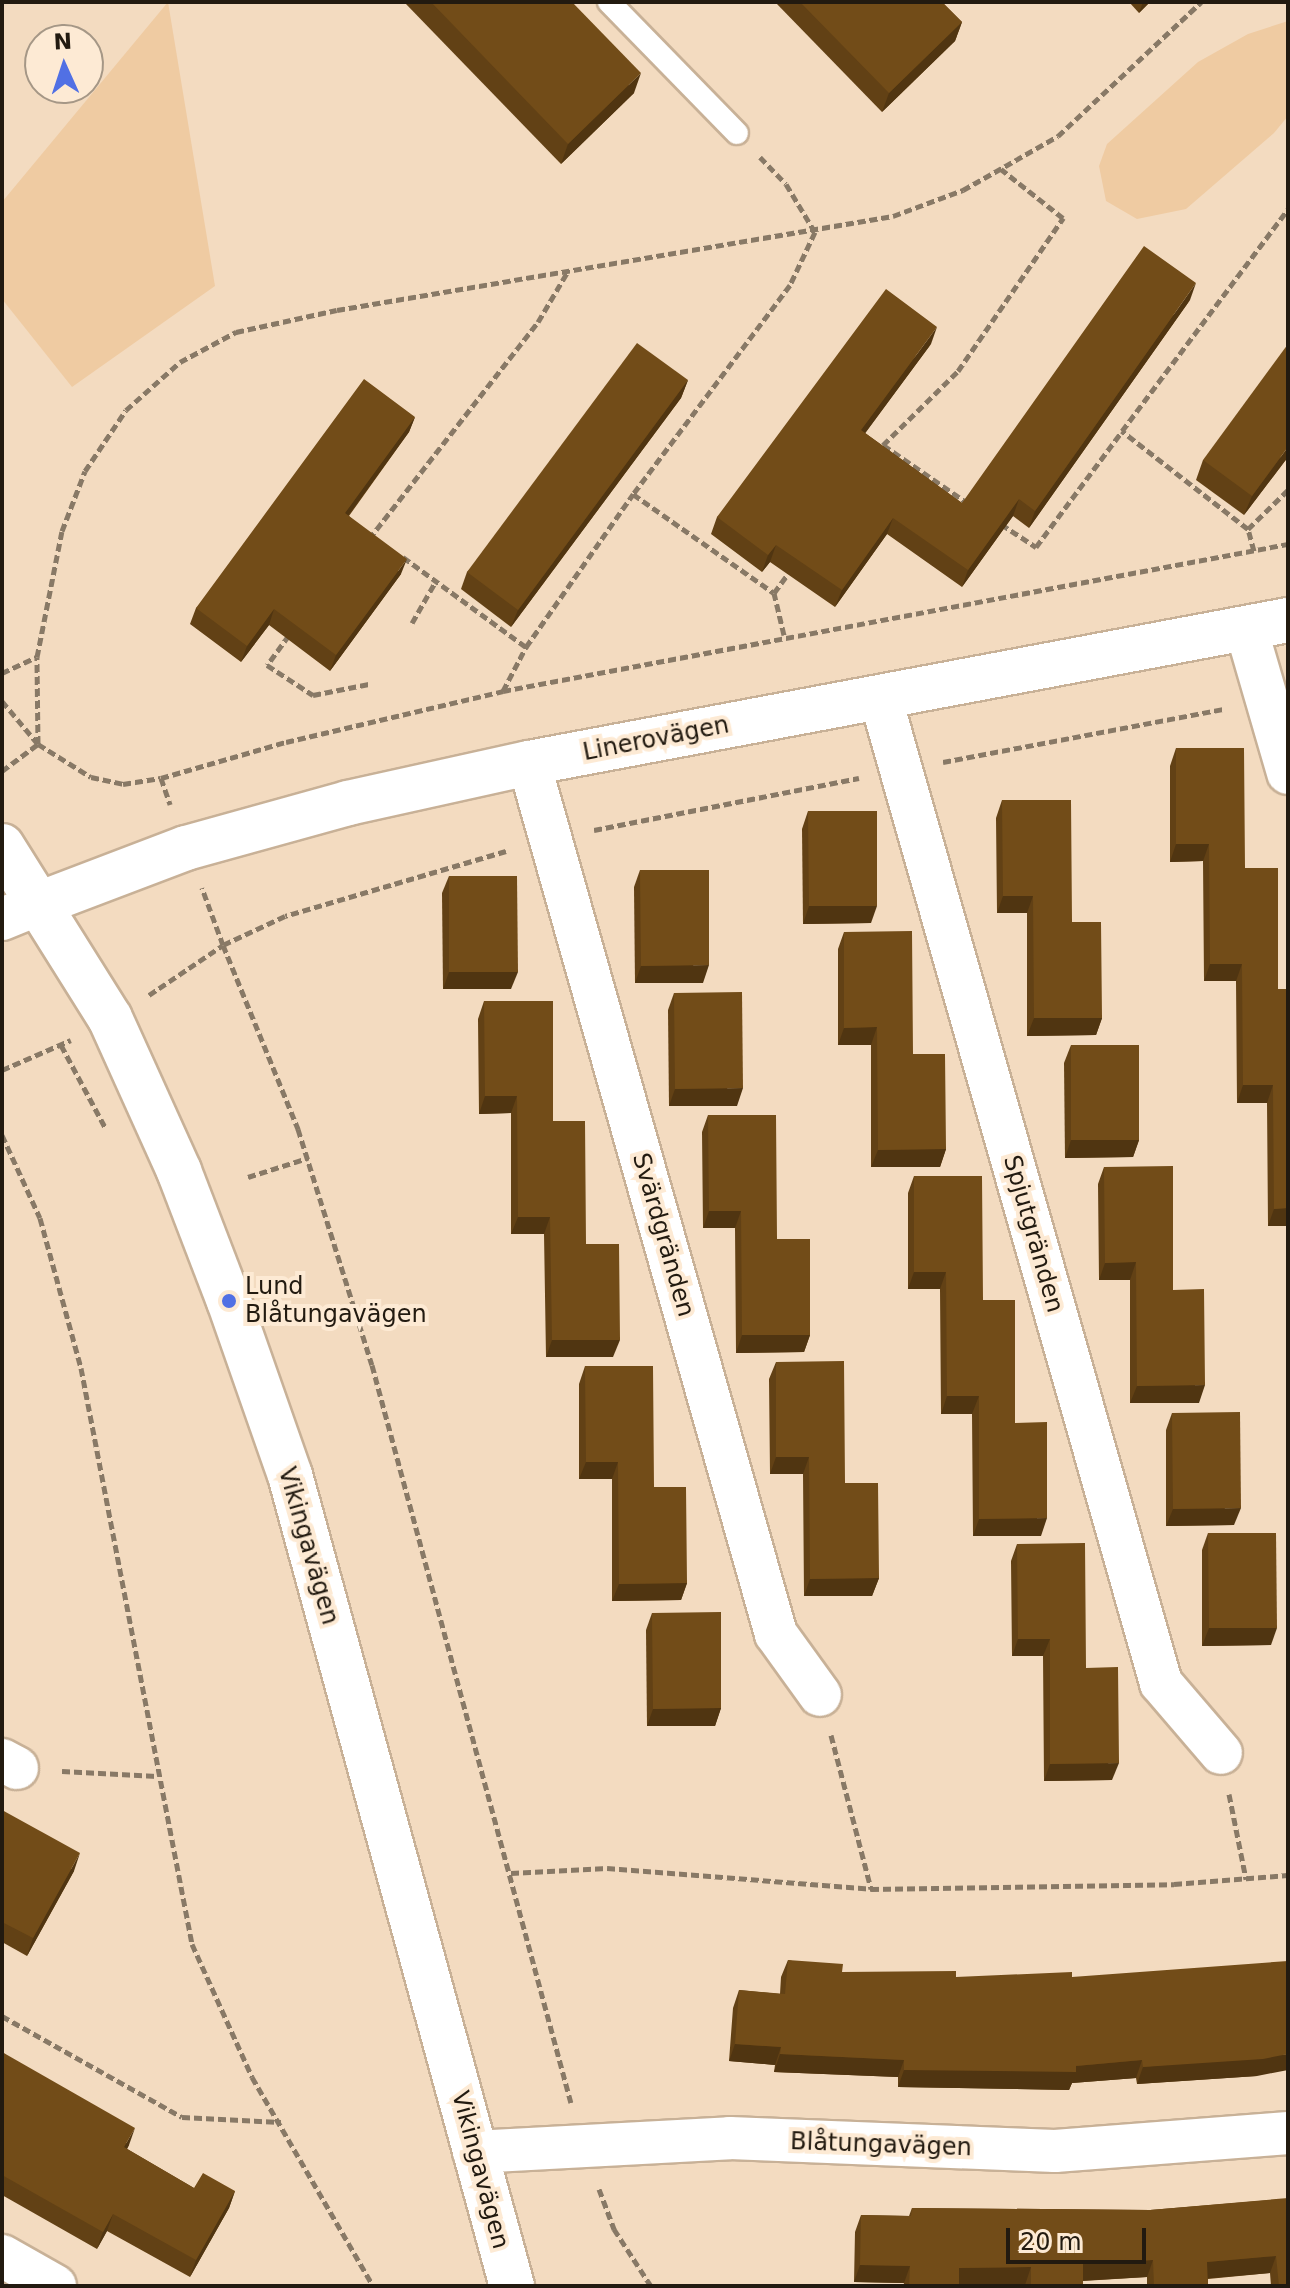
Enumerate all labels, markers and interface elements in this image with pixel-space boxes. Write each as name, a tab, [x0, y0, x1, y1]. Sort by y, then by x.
north arrow	[24, 24, 104, 104]
text: N	[53, 29, 73, 54]
street label: Linerovägen	[581, 711, 731, 767]
street label: Svärdgränden	[626, 1150, 700, 1320]
street label: Spjutgränden	[997, 1152, 1069, 1316]
place label: Lund Blåtungavägen	[245, 1273, 427, 1329]
marker: Lund Blåtungavägen	[220, 1292, 238, 1310]
street label: Vikingavägen	[272, 1464, 344, 1628]
street label: Vikingavägen	[445, 2088, 515, 2252]
street label: Blåtungavägen	[790, 2127, 972, 2163]
scale bar	[1010, 2212, 1150, 2262]
text: 20 m	[1020, 2228, 1082, 2256]

